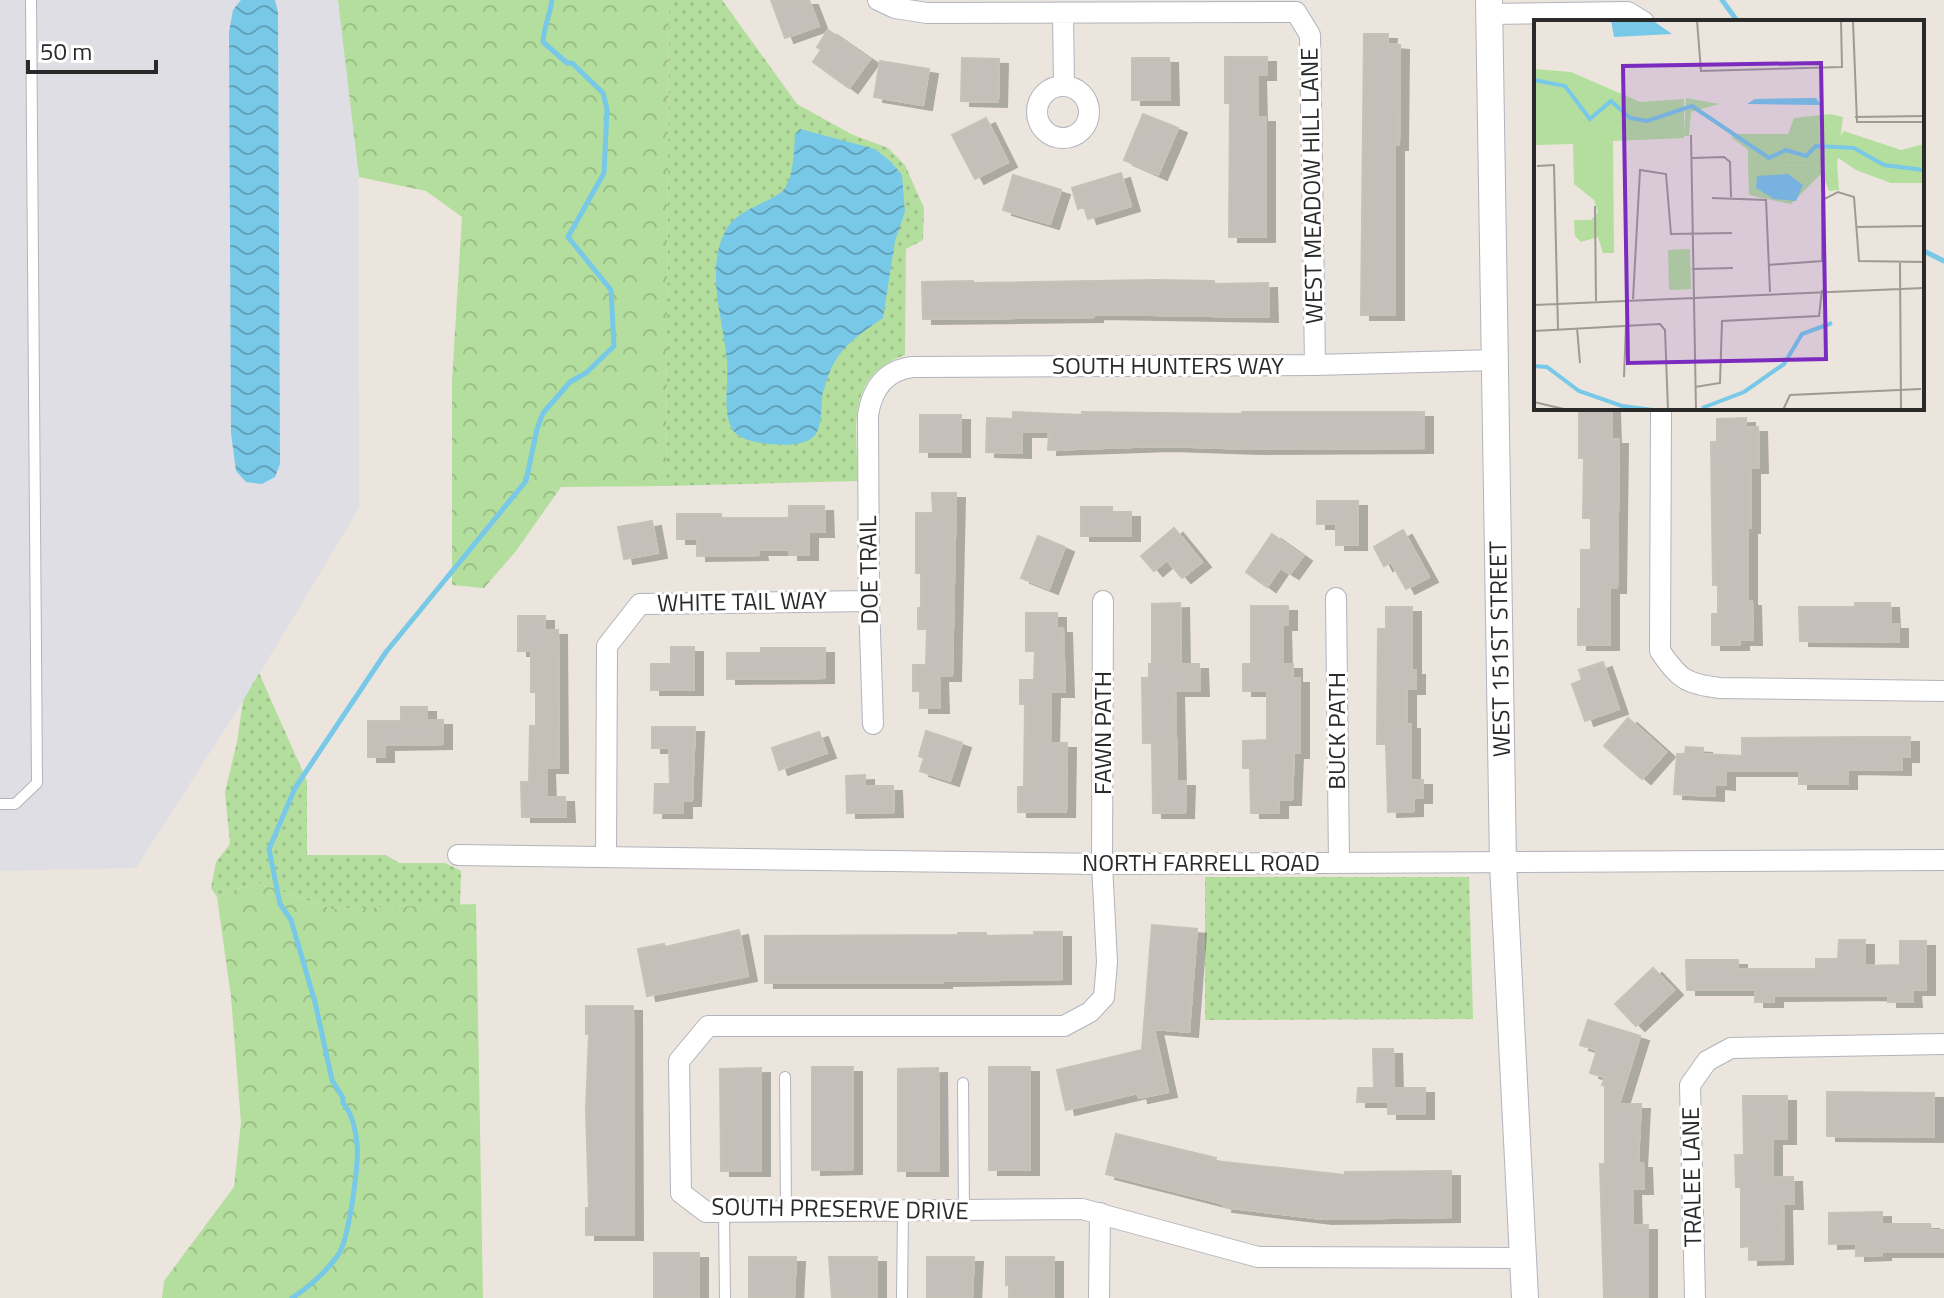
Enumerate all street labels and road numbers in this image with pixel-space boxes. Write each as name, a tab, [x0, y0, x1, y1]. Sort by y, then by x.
street label: WEST MEADOW HILL LANE	[1291, 47, 1331, 325]
street label: SOUTH HUNTERS WAY	[1052, 347, 1284, 383]
street label: DOE TRAIL	[849, 515, 887, 625]
street label: WEST 151ST STREET	[1479, 540, 1519, 757]
street label: WHITE TAIL WAY	[657, 582, 827, 620]
street label: FAWN PATH	[1084, 671, 1120, 795]
street label: BUCK PATH	[1318, 672, 1354, 790]
street label: NORTH FARRELL ROAD	[1082, 844, 1320, 880]
street label: TRALEE LANE	[1672, 1107, 1710, 1247]
street label: SOUTH PRESERVE DRIVE	[711, 1188, 969, 1228]

